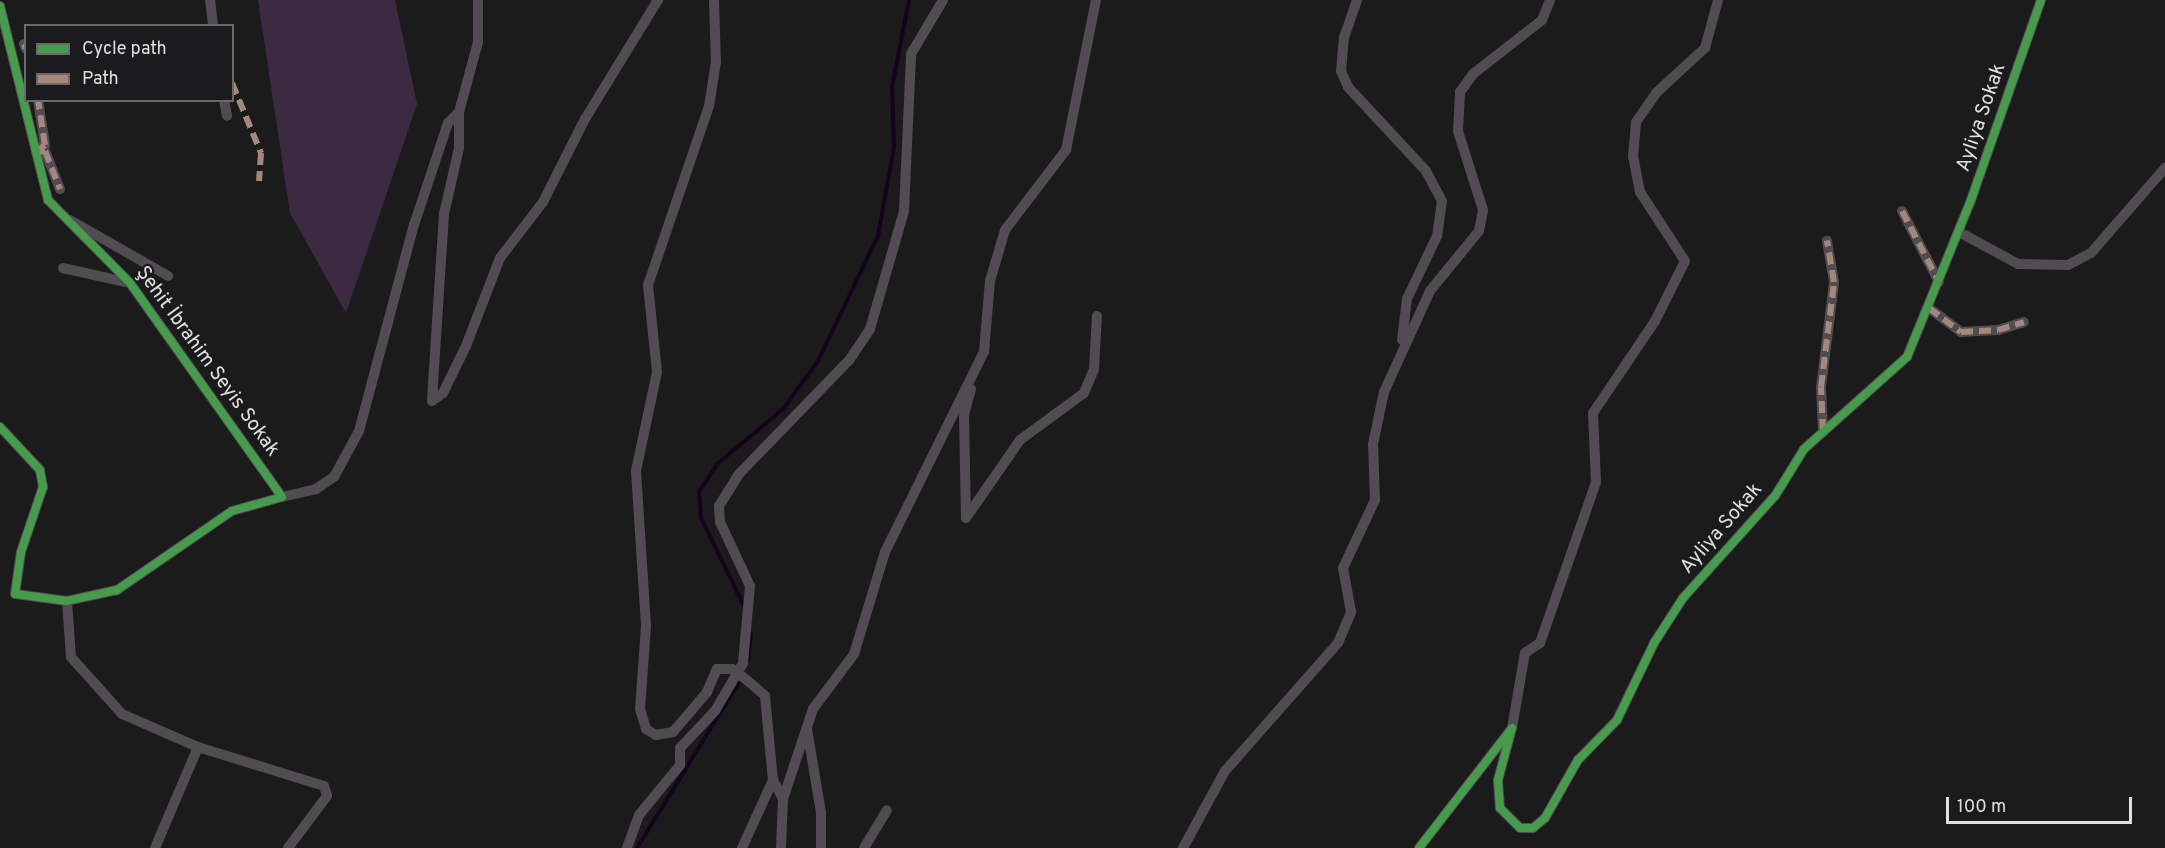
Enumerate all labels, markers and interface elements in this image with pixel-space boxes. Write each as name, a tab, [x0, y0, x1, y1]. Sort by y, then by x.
legend	[24, 24, 234, 102]
text: Cycle path	[82, 38, 167, 61]
street label: Ayliya Sokak	[1952, 61, 2012, 175]
text: Path	[82, 68, 119, 91]
street label: Şehit İbrahim Seyis Sokak	[130, 262, 284, 462]
street label: Ayliya Sokak	[1676, 479, 1768, 579]
scale bar	[1949, 785, 2135, 823]
text: 100 m	[1957, 796, 2006, 819]

